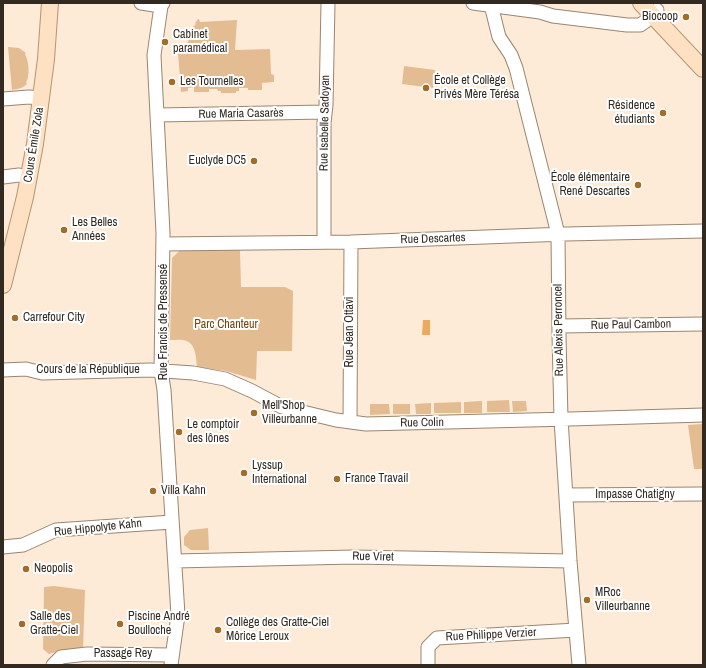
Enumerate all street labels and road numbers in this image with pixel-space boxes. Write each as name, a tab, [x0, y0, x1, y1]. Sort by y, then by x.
street label: Rue Isabelle Sadoyan	[317, 75, 333, 171]
street label: Cours Émile Zola	[21, 106, 47, 184]
street label: Rue Maria Casarès	[198, 106, 284, 122]
street label: Rue Descartes	[400, 231, 466, 247]
street label: Rue Francis de Pressensé	[157, 264, 171, 380]
street label: Rue Alexis Perroncel	[551, 284, 567, 376]
street label: Rue Jean Ottavi	[343, 296, 357, 368]
street label: Rue Paul Cambon	[591, 317, 671, 333]
street label: Cours de la République	[36, 363, 140, 377]
street label: Rue Colin	[400, 415, 444, 431]
street label: Impasse Chatigny	[595, 488, 675, 502]
street label: Rue Hippolyte Kahn	[53, 516, 143, 540]
street label: Rue Viret	[352, 549, 394, 565]
street label: Rue Philippe Verzier	[445, 625, 537, 645]
street label: Passage Rey	[94, 647, 152, 661]

